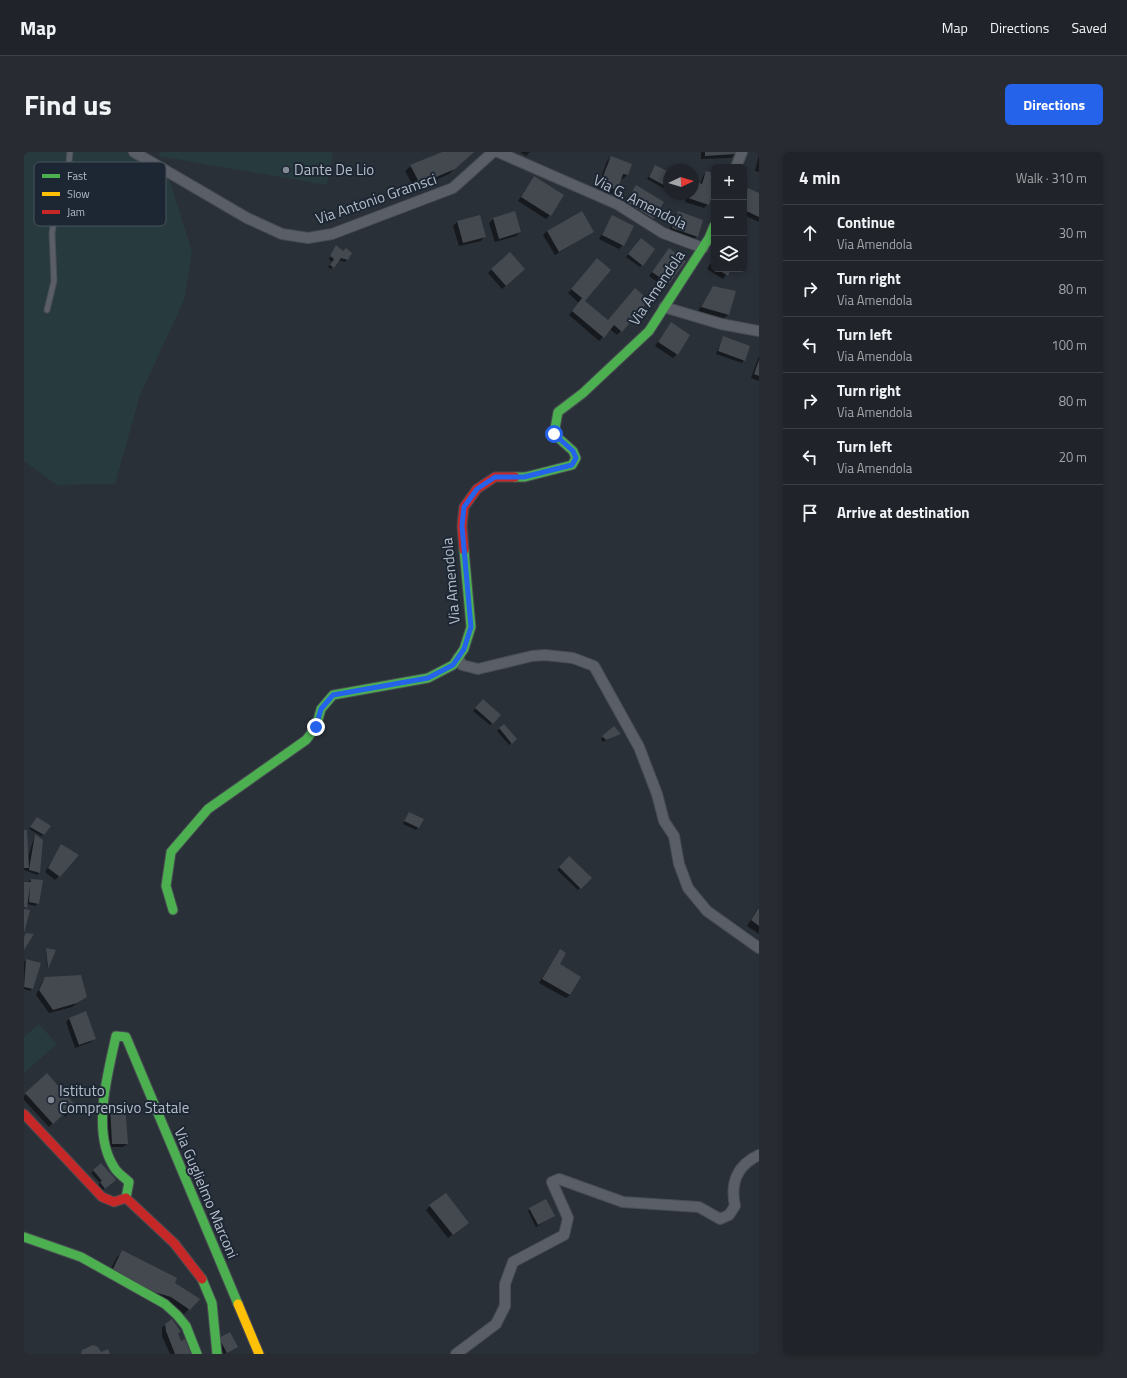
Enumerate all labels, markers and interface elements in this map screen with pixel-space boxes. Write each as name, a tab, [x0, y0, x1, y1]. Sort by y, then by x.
text: Map	[20, 13, 56, 42]
text: Map	[942, 17, 968, 38]
text: Directions	[990, 17, 1049, 38]
text: Saved	[1071, 17, 1107, 38]
text: Find us	[24, 83, 112, 126]
button: Directions	[1005, 84, 1103, 125]
place label: Dante De Lio	[294, 158, 374, 181]
legend	[34, 162, 166, 226]
north arrow	[663, 164, 699, 200]
map controls	[711, 164, 747, 272]
button: +	[711, 164, 747, 200]
marker: Dante De Lio	[281, 165, 291, 175]
text: 4 min	[799, 165, 840, 191]
street label: Via Antonio Gramsci	[312, 167, 440, 230]
text: Fast	[67, 168, 87, 184]
street label: Via G. Amendola	[589, 168, 692, 235]
text: Walk · 310 m	[1016, 168, 1087, 188]
text: Slow	[67, 186, 90, 202]
button: −	[711, 200, 747, 236]
text: Jam	[67, 204, 85, 220]
text: Continue	[837, 211, 895, 234]
icon: ahead	[799, 222, 821, 244]
text: 30 m	[1059, 223, 1087, 243]
text: Via Amendola	[837, 234, 912, 254]
button: layers	[711, 236, 747, 272]
street label: Via Amendola	[623, 245, 691, 330]
text: Turn right	[837, 267, 901, 290]
icon: right	[799, 278, 821, 300]
text: 80 m	[1059, 279, 1087, 299]
text: Via Amendola	[837, 290, 912, 310]
text: Turn left	[837, 323, 892, 346]
icon: left	[799, 334, 821, 356]
text: 100 m	[1051, 335, 1087, 355]
text: Via Amendola	[837, 346, 912, 366]
text: Turn right	[837, 379, 901, 402]
icon: right	[799, 390, 821, 412]
text: 80 m	[1059, 391, 1087, 411]
text: Via Amendola	[837, 402, 912, 422]
route start	[545, 425, 563, 443]
text: Turn left	[837, 435, 892, 458]
icon: left	[799, 446, 821, 468]
text: 20 m	[1059, 447, 1087, 467]
text: Via Amendola	[837, 458, 912, 478]
text: Arrive at destination	[837, 501, 970, 524]
icon: arrive	[799, 502, 821, 524]
street label: Via Amendola	[435, 536, 466, 625]
route end	[307, 718, 325, 736]
place label: Istituto Comprensivo Statale	[59, 1079, 189, 1119]
marker: Istituto Comprensivo Statale	[46, 1095, 56, 1105]
street label: Via Guglielmo Marconi	[168, 1124, 244, 1262]

